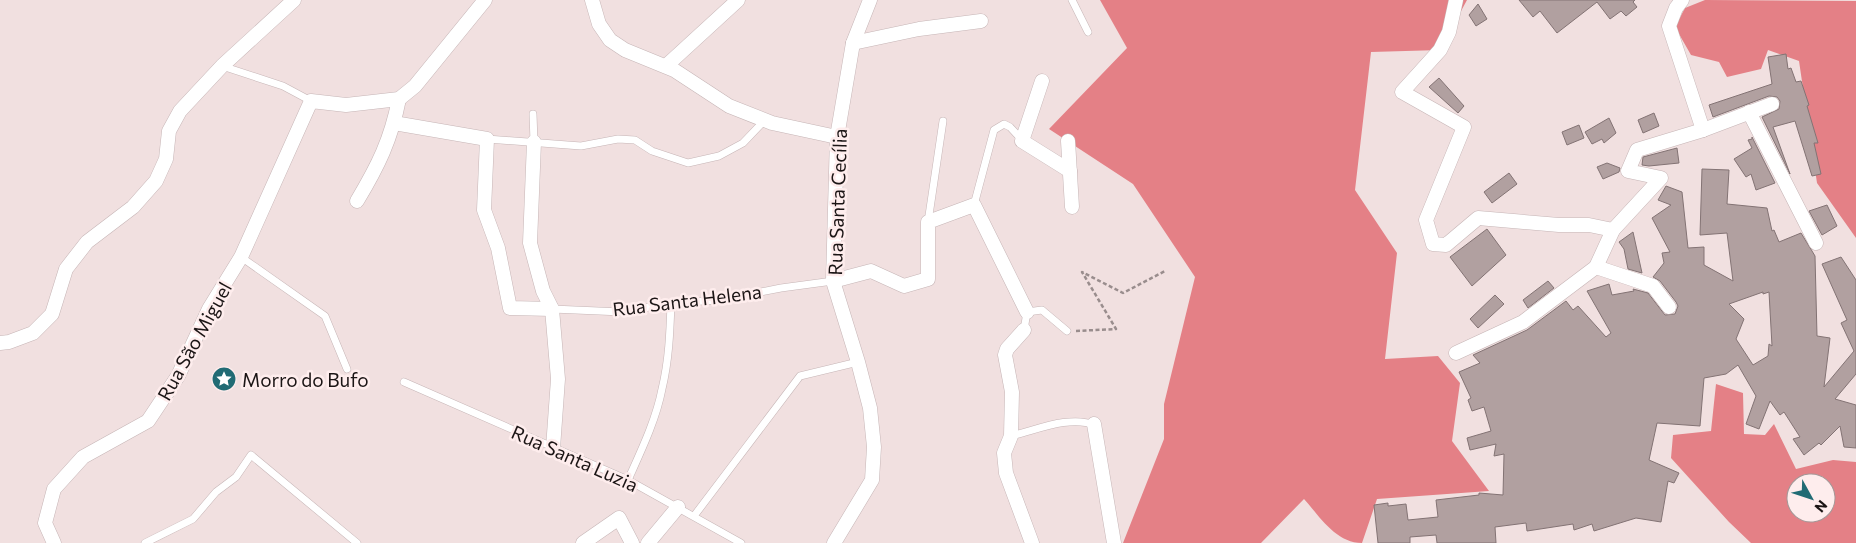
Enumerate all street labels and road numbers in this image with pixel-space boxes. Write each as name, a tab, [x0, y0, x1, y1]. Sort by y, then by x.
street label: Rua Santa Cecília	[823, 128, 851, 276]
street label: Rua São Miguel	[152, 278, 236, 404]
street label: Rua Santa Helena	[611, 279, 763, 321]
street label: Rua Santa Luzia	[508, 420, 642, 496]

